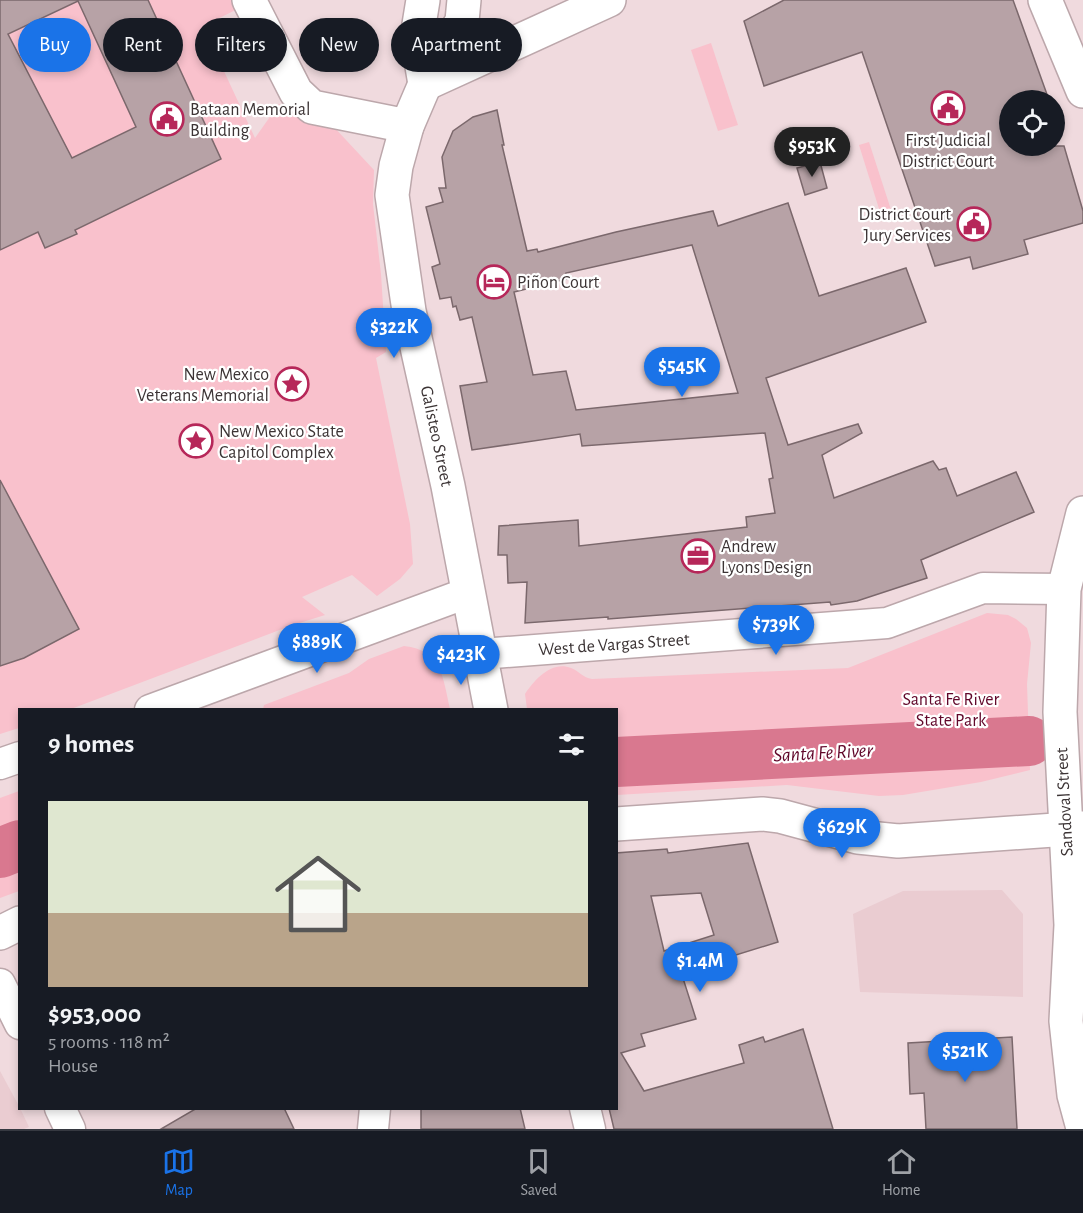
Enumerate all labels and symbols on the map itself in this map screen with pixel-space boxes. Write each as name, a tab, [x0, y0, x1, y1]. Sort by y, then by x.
public building icon: First Judicial District Court	[930, 90, 966, 126]
public building icon: Bataan Memorial Building	[149, 101, 185, 137]
place label: Bataan Memorial Building	[190, 101, 311, 140]
pin: $953K	[770, 127, 854, 178]
place label: First Judicial District Court	[902, 132, 995, 171]
place label: District Court Jury Services	[858, 206, 951, 245]
public building icon: District Court Jury Services	[956, 206, 992, 242]
hotel icon: Piñon Court	[476, 264, 512, 300]
place label: Piñon Court	[517, 274, 600, 292]
pin: $322K	[352, 308, 436, 359]
pin: $545K	[640, 347, 724, 398]
place label: New Mexico Veterans Memorial	[137, 366, 269, 405]
place icon: New Mexico Veterans Memorial	[274, 366, 310, 402]
street label: Galisteo Street	[417, 384, 456, 488]
place icon: New Mexico State Capitol Complex	[178, 423, 214, 459]
place label: New Mexico State Capitol Complex	[219, 423, 344, 462]
office icon: Andrew Lyons Design	[680, 538, 716, 574]
place label: Andrew Lyons Design	[721, 538, 812, 577]
pin: $739K	[734, 605, 818, 656]
pin: $889K	[275, 623, 359, 674]
street label: West de Vargas Street	[538, 631, 691, 659]
pin: $423K	[419, 635, 503, 686]
park label: Santa Fe River State Park	[903, 691, 1000, 730]
water label: Santa Fe River	[773, 740, 874, 766]
street label: Sandoval Street	[1053, 747, 1077, 857]
pin: $629K	[800, 808, 884, 859]
pin: $1.4M	[658, 942, 742, 993]
pin: $521K	[923, 1032, 1007, 1083]

